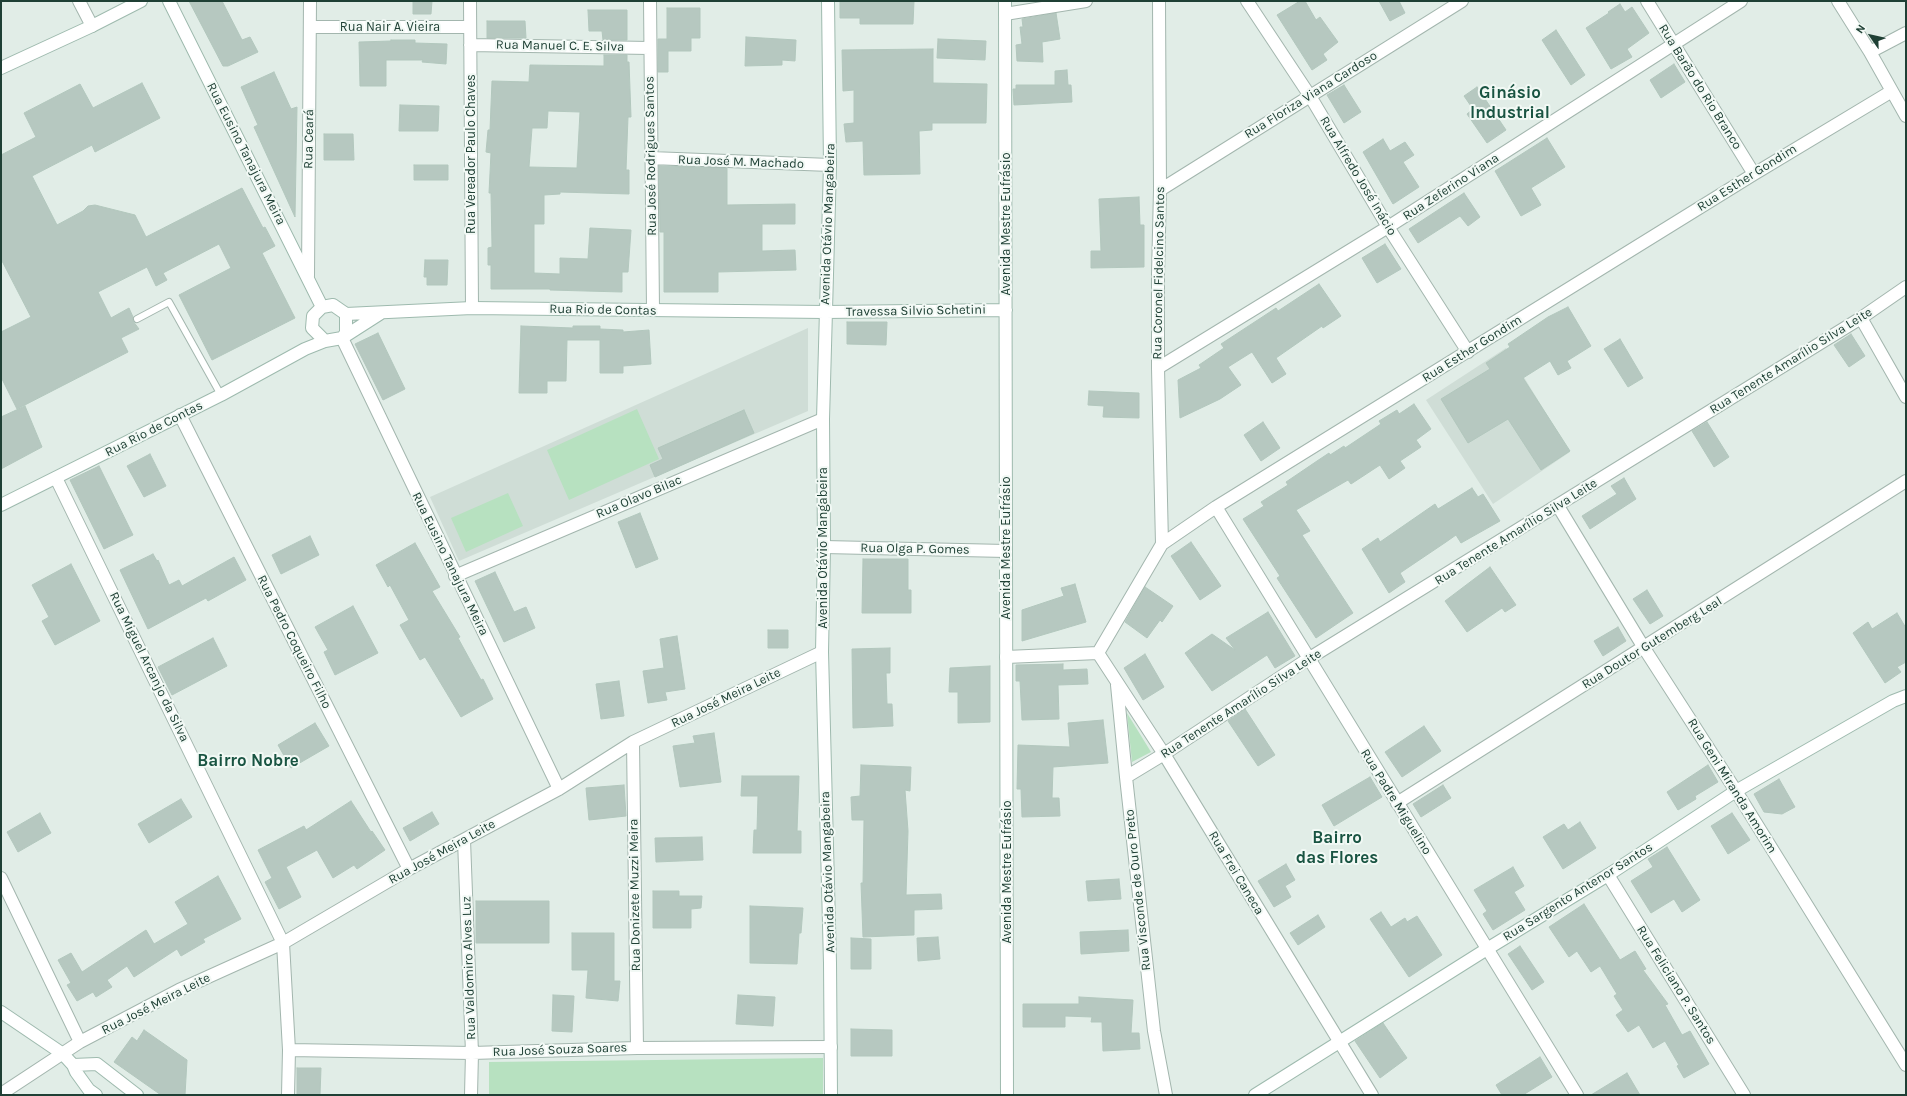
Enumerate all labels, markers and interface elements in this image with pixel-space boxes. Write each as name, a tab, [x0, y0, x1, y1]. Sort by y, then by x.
north arrow	[1851, 16, 1891, 56]
street label: Rua Nair A. Vieira	[340, 19, 440, 35]
street label: Rua Barão do Rio Branco	[1655, 21, 1745, 153]
text: N	[1853, 22, 1868, 36]
street label: Rua Manuel C. E. Silva	[496, 37, 624, 55]
street label: Rua Floriza Viana Cardoso	[1242, 48, 1380, 142]
street label: Rua Vereador Paulo Chaves	[463, 74, 479, 234]
street label: Rua José Rodrigues Santos	[642, 76, 660, 236]
street label: Rua Eusino Tanajura Meira	[203, 80, 289, 228]
district label: Ginásio Industrial	[1470, 83, 1550, 123]
street label: Rua Ceará	[301, 109, 317, 169]
street label: Rua Alfredo José Inácio	[1316, 114, 1400, 238]
street label: Rua Esther Gondim	[1694, 141, 1800, 215]
street label: Avenida Otávio Mangabeira	[817, 143, 839, 305]
street label: Rua Zeferino Viana	[1400, 150, 1502, 224]
street label: Rua José M. Machado	[678, 152, 804, 172]
street label: Avenida Mestre Eufrásio	[998, 152, 1014, 296]
street label: Rua Coronel Fidelcino Santos	[1150, 186, 1168, 360]
street label: Rua Rio de Contas	[549, 301, 657, 319]
street label: Travessa Silvio Schetini	[846, 302, 986, 320]
street label: Rua Tenente Amarílio Silva Leite	[1707, 304, 1875, 418]
street label: Rua Esther Gondim	[1419, 312, 1525, 386]
street label: Rua Rio de Contas	[103, 398, 205, 460]
street label: Avenida Otávio Mangabeira	[815, 467, 831, 629]
street label: Rua Olavo Bilac	[594, 472, 684, 522]
street label: Rua Tenente Amarílio Silva Leite	[1432, 475, 1600, 589]
street label: Avenida Mestre Eufrásio	[998, 476, 1014, 620]
street label: Rua Eusino Tanajura Meira	[408, 490, 492, 638]
street label: Rua Olga P. Gomes	[860, 540, 970, 558]
street label: Rua Pedro Coqueiro Filho	[253, 573, 335, 711]
street label: Rua Miguel Arcanjo da Silva	[106, 590, 192, 744]
street label: Rua Doutor Gutemberg Leal	[1579, 593, 1725, 693]
street label: Rua Tenente Amarílio Silva Leite	[1158, 646, 1324, 762]
street label: Rua José Meira Leite	[669, 665, 783, 731]
street label: Rua Geni Miranda Amorim	[1684, 716, 1780, 856]
street label: Rua Padre Miguelino	[1357, 746, 1435, 858]
district label: Bairro Nobre	[197, 751, 299, 771]
street label: Avenida Otávio Mangabeira	[817, 791, 839, 953]
street label: Avenida Mestre Eufrásio	[999, 800, 1015, 944]
street label: Rua Visconde de Ouro Preto	[1122, 808, 1154, 972]
street label: Rua José Meira Leite	[386, 816, 498, 888]
street label: Rua Donizete Muzzi Meira	[626, 819, 644, 971]
street label: Rua Frei Caneca	[1205, 828, 1267, 918]
district label: Bairro das Flores	[1296, 828, 1378, 868]
street label: Rua Sargento Antenor Santos	[1500, 839, 1656, 945]
street label: Rua Valdomiro Alves Luz	[459, 896, 479, 1040]
street label: Rua Feliciano P. Santos	[1633, 923, 1719, 1047]
street label: Rua José Meira Leite	[99, 970, 213, 1038]
street label: Rua José Souza Soares	[492, 1040, 628, 1060]

